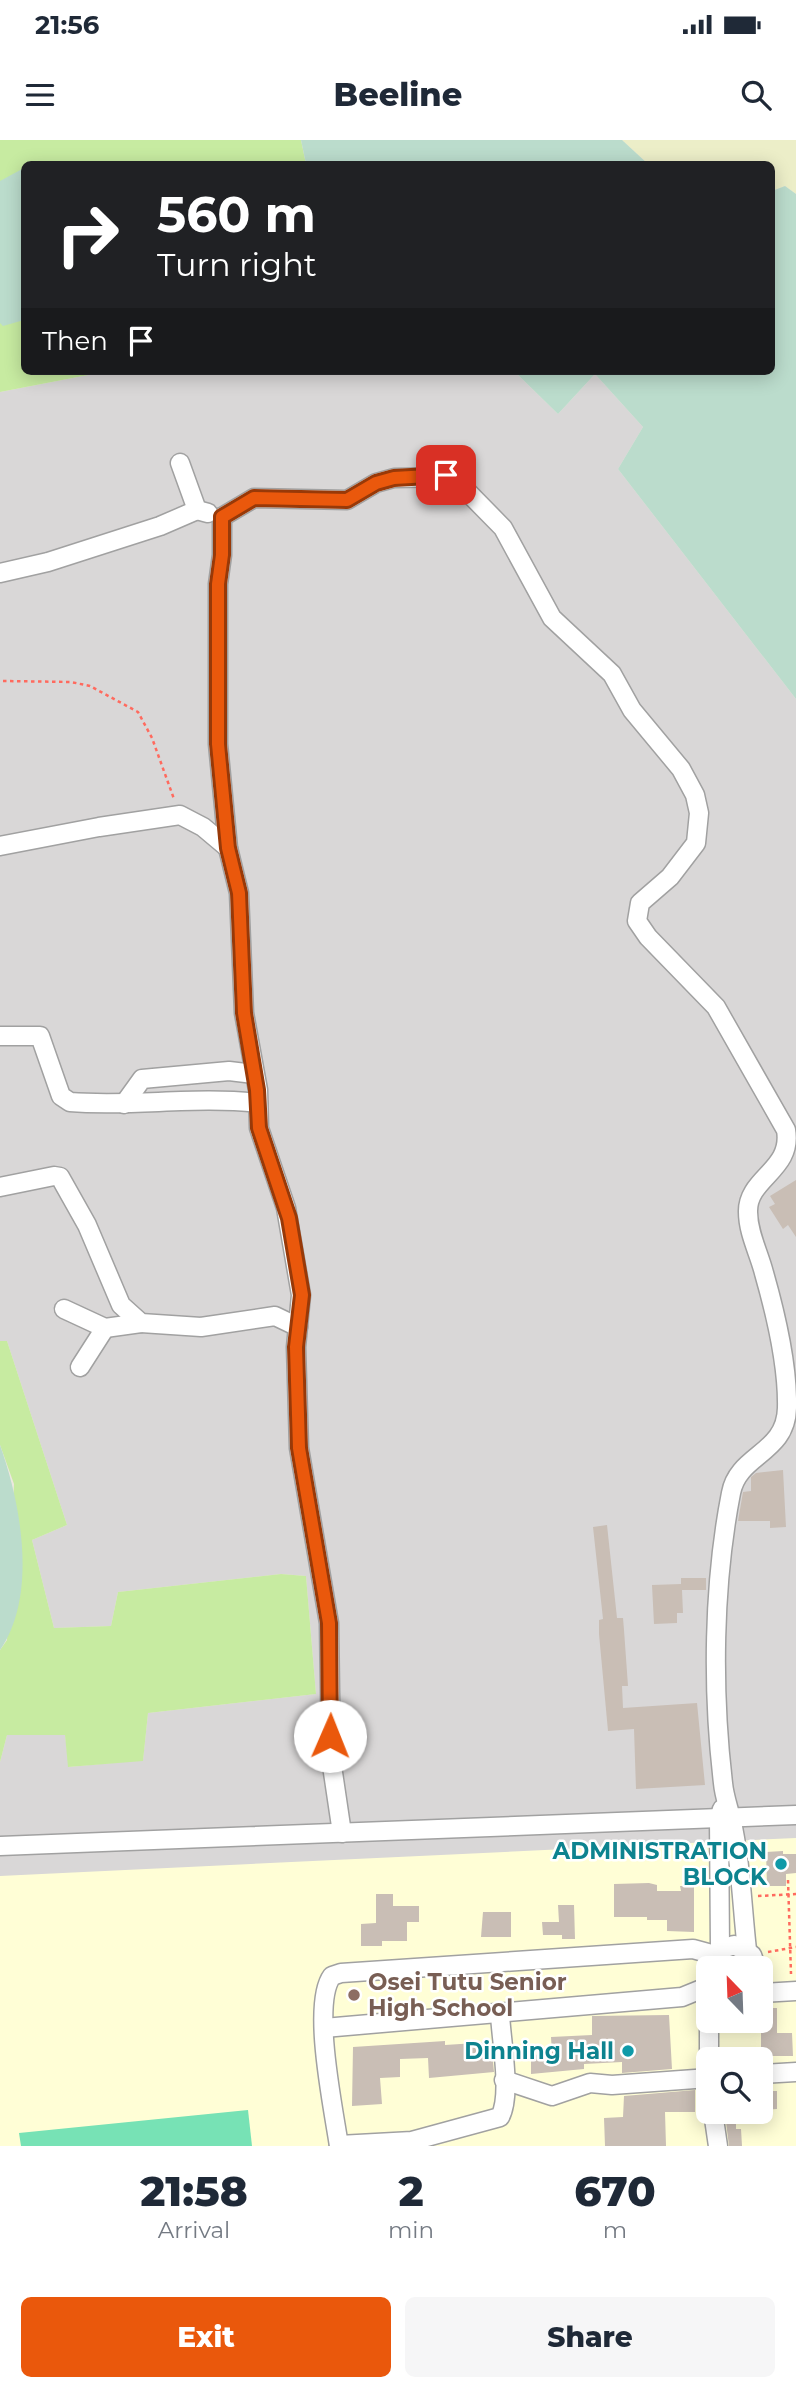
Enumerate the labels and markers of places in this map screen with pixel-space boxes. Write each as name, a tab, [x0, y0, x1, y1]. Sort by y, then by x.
pin	[416, 445, 476, 505]
place label: ADMINISTRATION BLOCK	[552, 1837, 768, 1891]
marker: ADMINISTRATION BLOCK	[773, 1856, 789, 1872]
place label: Osei Tutu Senior High School	[368, 1968, 567, 2022]
marker: Osei Tutu Senior High School	[346, 1987, 362, 2003]
place label: Dinning Hall	[464, 2037, 614, 2065]
marker: Dinning Hall	[620, 2043, 636, 2059]

